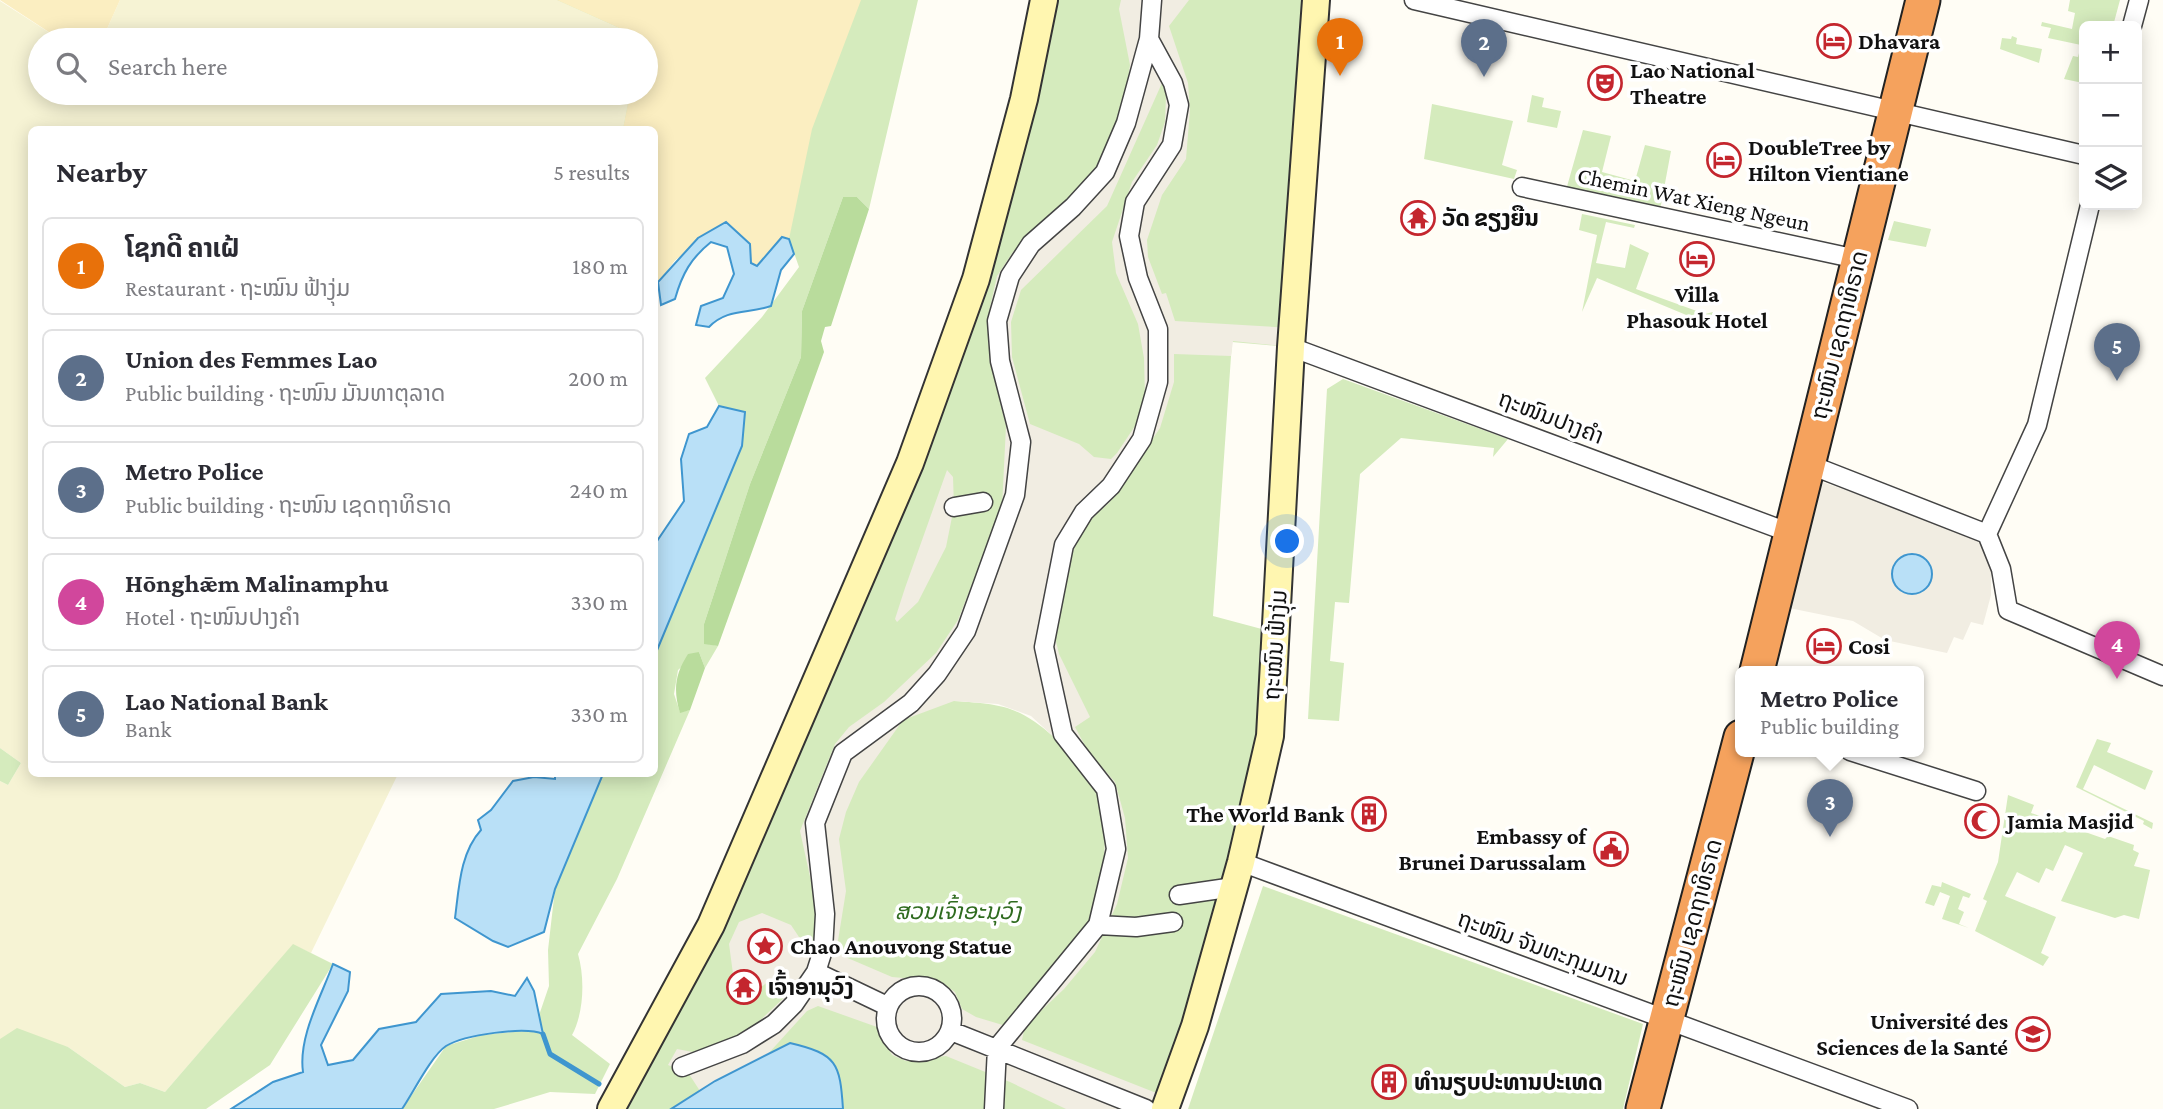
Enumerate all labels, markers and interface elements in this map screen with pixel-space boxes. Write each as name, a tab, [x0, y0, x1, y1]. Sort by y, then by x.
pin: 1	[1317, 18, 1363, 76]
pin: 2	[1461, 19, 1507, 77]
map controls	[2079, 21, 2142, 210]
button: +	[2079, 21, 2142, 84]
hotel icon: Dhavara	[1815, 22, 1853, 60]
search box	[28, 28, 658, 105]
place label: Dhavara	[1858, 28, 1941, 54]
icon: search	[52, 48, 90, 86]
text: Search here	[108, 52, 227, 81]
place label: Lao National Theatre	[1630, 57, 1755, 109]
theatre icon: Lao National Theatre	[1586, 64, 1624, 102]
button: −	[2079, 84, 2142, 147]
place label: DoubleTree by Hilton Vientiane	[1748, 134, 1909, 186]
hotel icon: DoubleTree by Hilton Vientiane	[1705, 141, 1743, 179]
button: layers	[2079, 147, 2142, 210]
text: Nearby	[56, 155, 147, 188]
text: 5 results	[553, 159, 630, 185]
street label: Chemin Wat Xieng Ngeun	[1575, 162, 1813, 236]
temple icon: ວັດ ຂຽງຍືນ	[1399, 199, 1437, 237]
place label: ວັດ ຂຽງຍືນ	[1442, 205, 1539, 232]
text: ໂຊກດີ ຄາເຝ້	[125, 234, 239, 263]
hotel icon: Villa Phasouk Hotel	[1678, 240, 1716, 278]
street label: ຖະໜົນ ເຊດຖາທິຣາດ	[1805, 248, 1873, 422]
text: 1	[77, 253, 85, 279]
text: 180 m	[572, 253, 628, 279]
text: Restaurant · ຖະໝົນ ຟ້າງຸ່ມ	[125, 275, 350, 301]
place label: Villa Phasouk Hotel	[1626, 281, 1768, 333]
pin: 5	[2094, 323, 2140, 381]
text: Union des Femmes Lao	[125, 345, 377, 374]
text: 2	[75, 365, 87, 391]
text: 200 m	[568, 365, 628, 391]
text: Public building · ຖະໜົນ ມັນທາຕຸລາດ	[125, 380, 446, 406]
street label: ຖະໜົນປາງຄໍາ	[1495, 385, 1607, 449]
text: Metro Police	[125, 457, 264, 486]
text: 3	[75, 477, 87, 503]
text: 240 m	[569, 477, 628, 503]
text: Public building · ຖະໜົນ ເຊດຖາທິຣາດ	[125, 492, 452, 518]
your location	[1270, 524, 1304, 558]
text: Hōnghǣm Malinamphu	[125, 569, 389, 598]
text: 4	[75, 589, 87, 615]
text: 330 m	[570, 589, 628, 615]
street label: ຖະໝົນ ຟ້າງຸ່ມ	[1258, 589, 1297, 702]
text: Hotel · ຖະໜົນປາງຄໍາ	[125, 604, 300, 630]
pin: 4	[2094, 621, 2140, 679]
hotel icon: Cosi	[1805, 627, 1843, 665]
place label: Cosi	[1848, 633, 1890, 659]
popup	[1735, 666, 1924, 757]
text: Metro Police	[1760, 684, 1898, 713]
text: Lao National Bank	[125, 687, 328, 716]
text: 5	[75, 701, 87, 727]
text: 330 m	[570, 701, 628, 727]
text: Public building	[1760, 713, 1899, 739]
text: Bank	[125, 716, 172, 742]
pin: 3	[1807, 779, 1853, 837]
building icon: The World Bank	[1350, 795, 1388, 833]
place label: The World Bank	[1186, 801, 1345, 827]
mosque icon: Jamia Masjid	[1963, 802, 2001, 840]
place label: Jamia Masjid	[2005, 808, 2134, 834]
place label: Embassy of Brunei Darussalam	[1399, 823, 1588, 875]
public building icon: Embassy of Brunei Darussalam	[1592, 830, 1630, 868]
street label: ຖະໜົນ ເຊດຖາທິຣາດ	[1657, 836, 1727, 1010]
park label: ສວນເຈົ້າອະນຸວົງ	[895, 894, 1023, 926]
street label: ຖະໜົນ ຈັນທະກຸມມານ	[1453, 905, 1632, 993]
place icon: Chao Anouvong Statue	[746, 927, 784, 965]
place label: Chao Anouvong Statue	[790, 933, 1012, 959]
temple icon: ເຈົ້າອານຸວົງ	[725, 968, 763, 1006]
place label: ເຈົ້າອານຸວົງ	[768, 969, 854, 1002]
place label: Université des Sciences de la Santé	[1816, 1008, 2008, 1060]
school or university icon: Université des Sciences de la Santé	[2014, 1015, 2052, 1053]
building icon: ທຳນຽບປະທານປະເທດ	[1370, 1063, 1408, 1101]
place label: ທຳນຽບປະທານປະເທດ	[1414, 1069, 1603, 1096]

